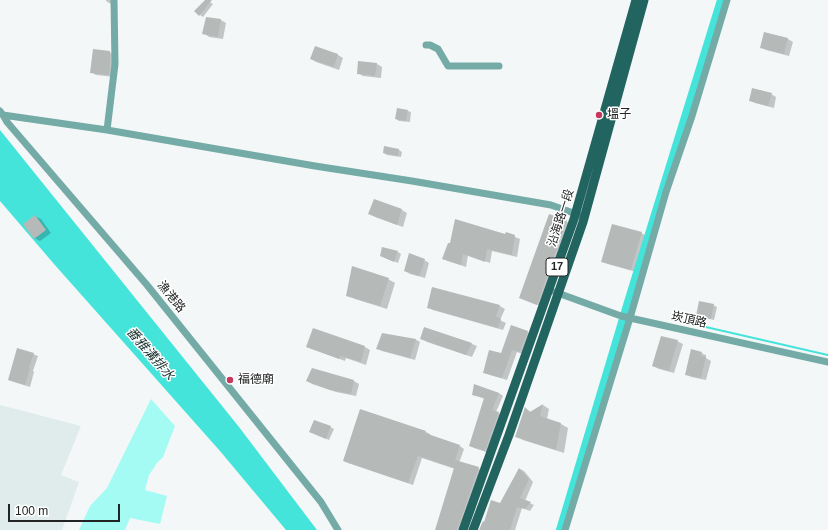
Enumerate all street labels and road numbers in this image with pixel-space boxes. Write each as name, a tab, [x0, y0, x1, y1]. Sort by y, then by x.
street label: 沿海路一段	[545, 187, 577, 249]
road number: 17	[546, 258, 568, 276]
street label: 漁港路	[154, 278, 188, 316]
street label: 崁頂路	[670, 309, 708, 331]

